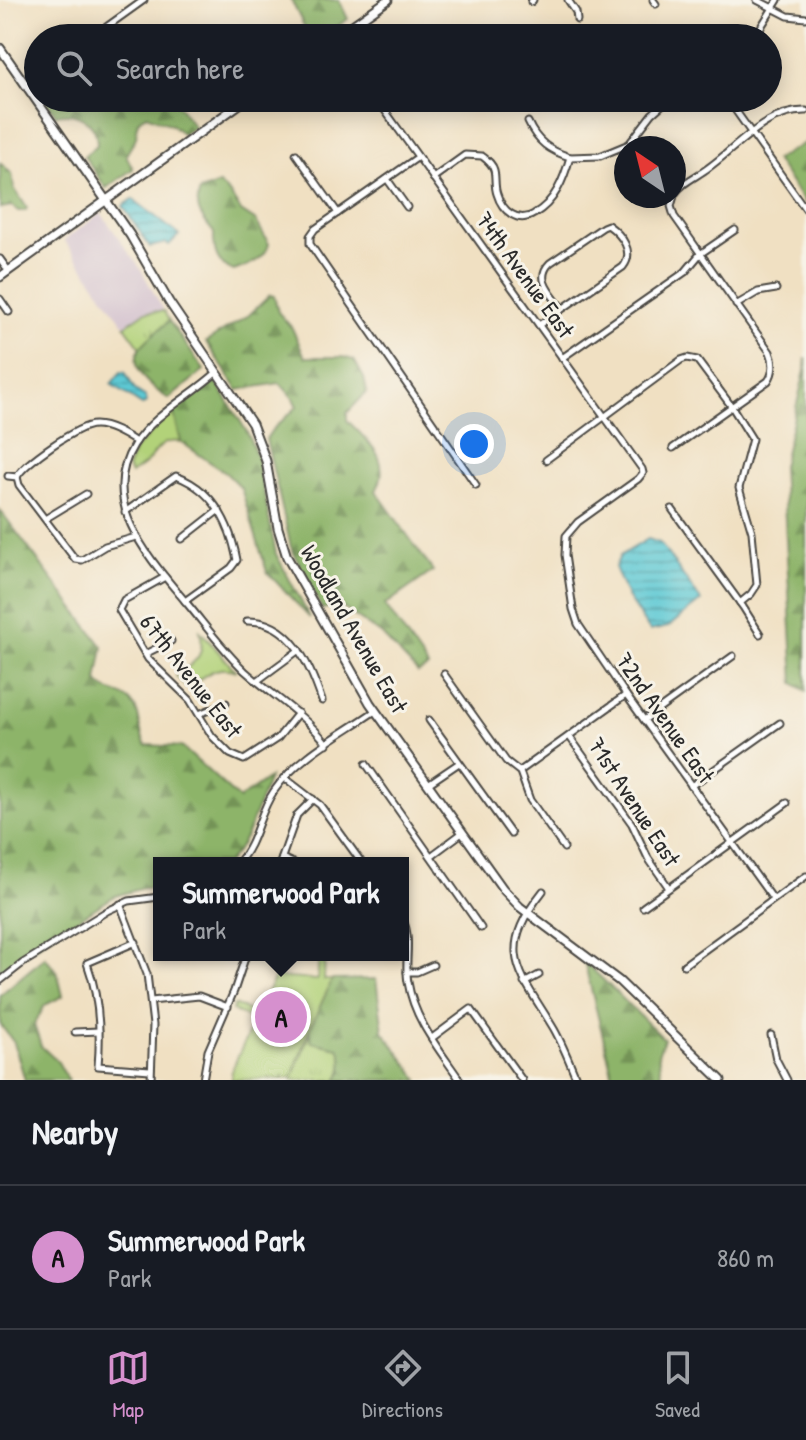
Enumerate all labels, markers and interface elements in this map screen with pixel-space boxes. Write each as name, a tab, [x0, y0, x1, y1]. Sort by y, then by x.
search box	[24, 24, 782, 112]
icon: search	[52, 46, 96, 90]
text: Search here	[116, 48, 244, 88]
north arrow	[614, 136, 686, 208]
street label: 74th Avenue East	[469, 205, 583, 345]
your location	[454, 424, 494, 464]
street label: Woodland Avenue East	[294, 539, 416, 719]
street label: 67th Avenue East	[133, 607, 251, 745]
street label: 72nd Avenue East	[609, 646, 723, 790]
street label: 71st Avenue East	[581, 731, 689, 873]
popup	[153, 857, 409, 961]
text: Summerwood Park	[183, 872, 379, 912]
text: Park	[183, 912, 226, 947]
pin: A	[255, 987, 307, 1047]
text: Nearby	[32, 1109, 118, 1155]
text: Summerwood Park	[108, 1220, 305, 1260]
text: A	[52, 1240, 64, 1275]
text: 860 m	[717, 1240, 774, 1275]
text: Park	[108, 1260, 152, 1295]
tab: Map	[106, 1346, 150, 1424]
tab: Directions	[362, 1346, 443, 1424]
tab: Saved	[655, 1346, 700, 1424]

